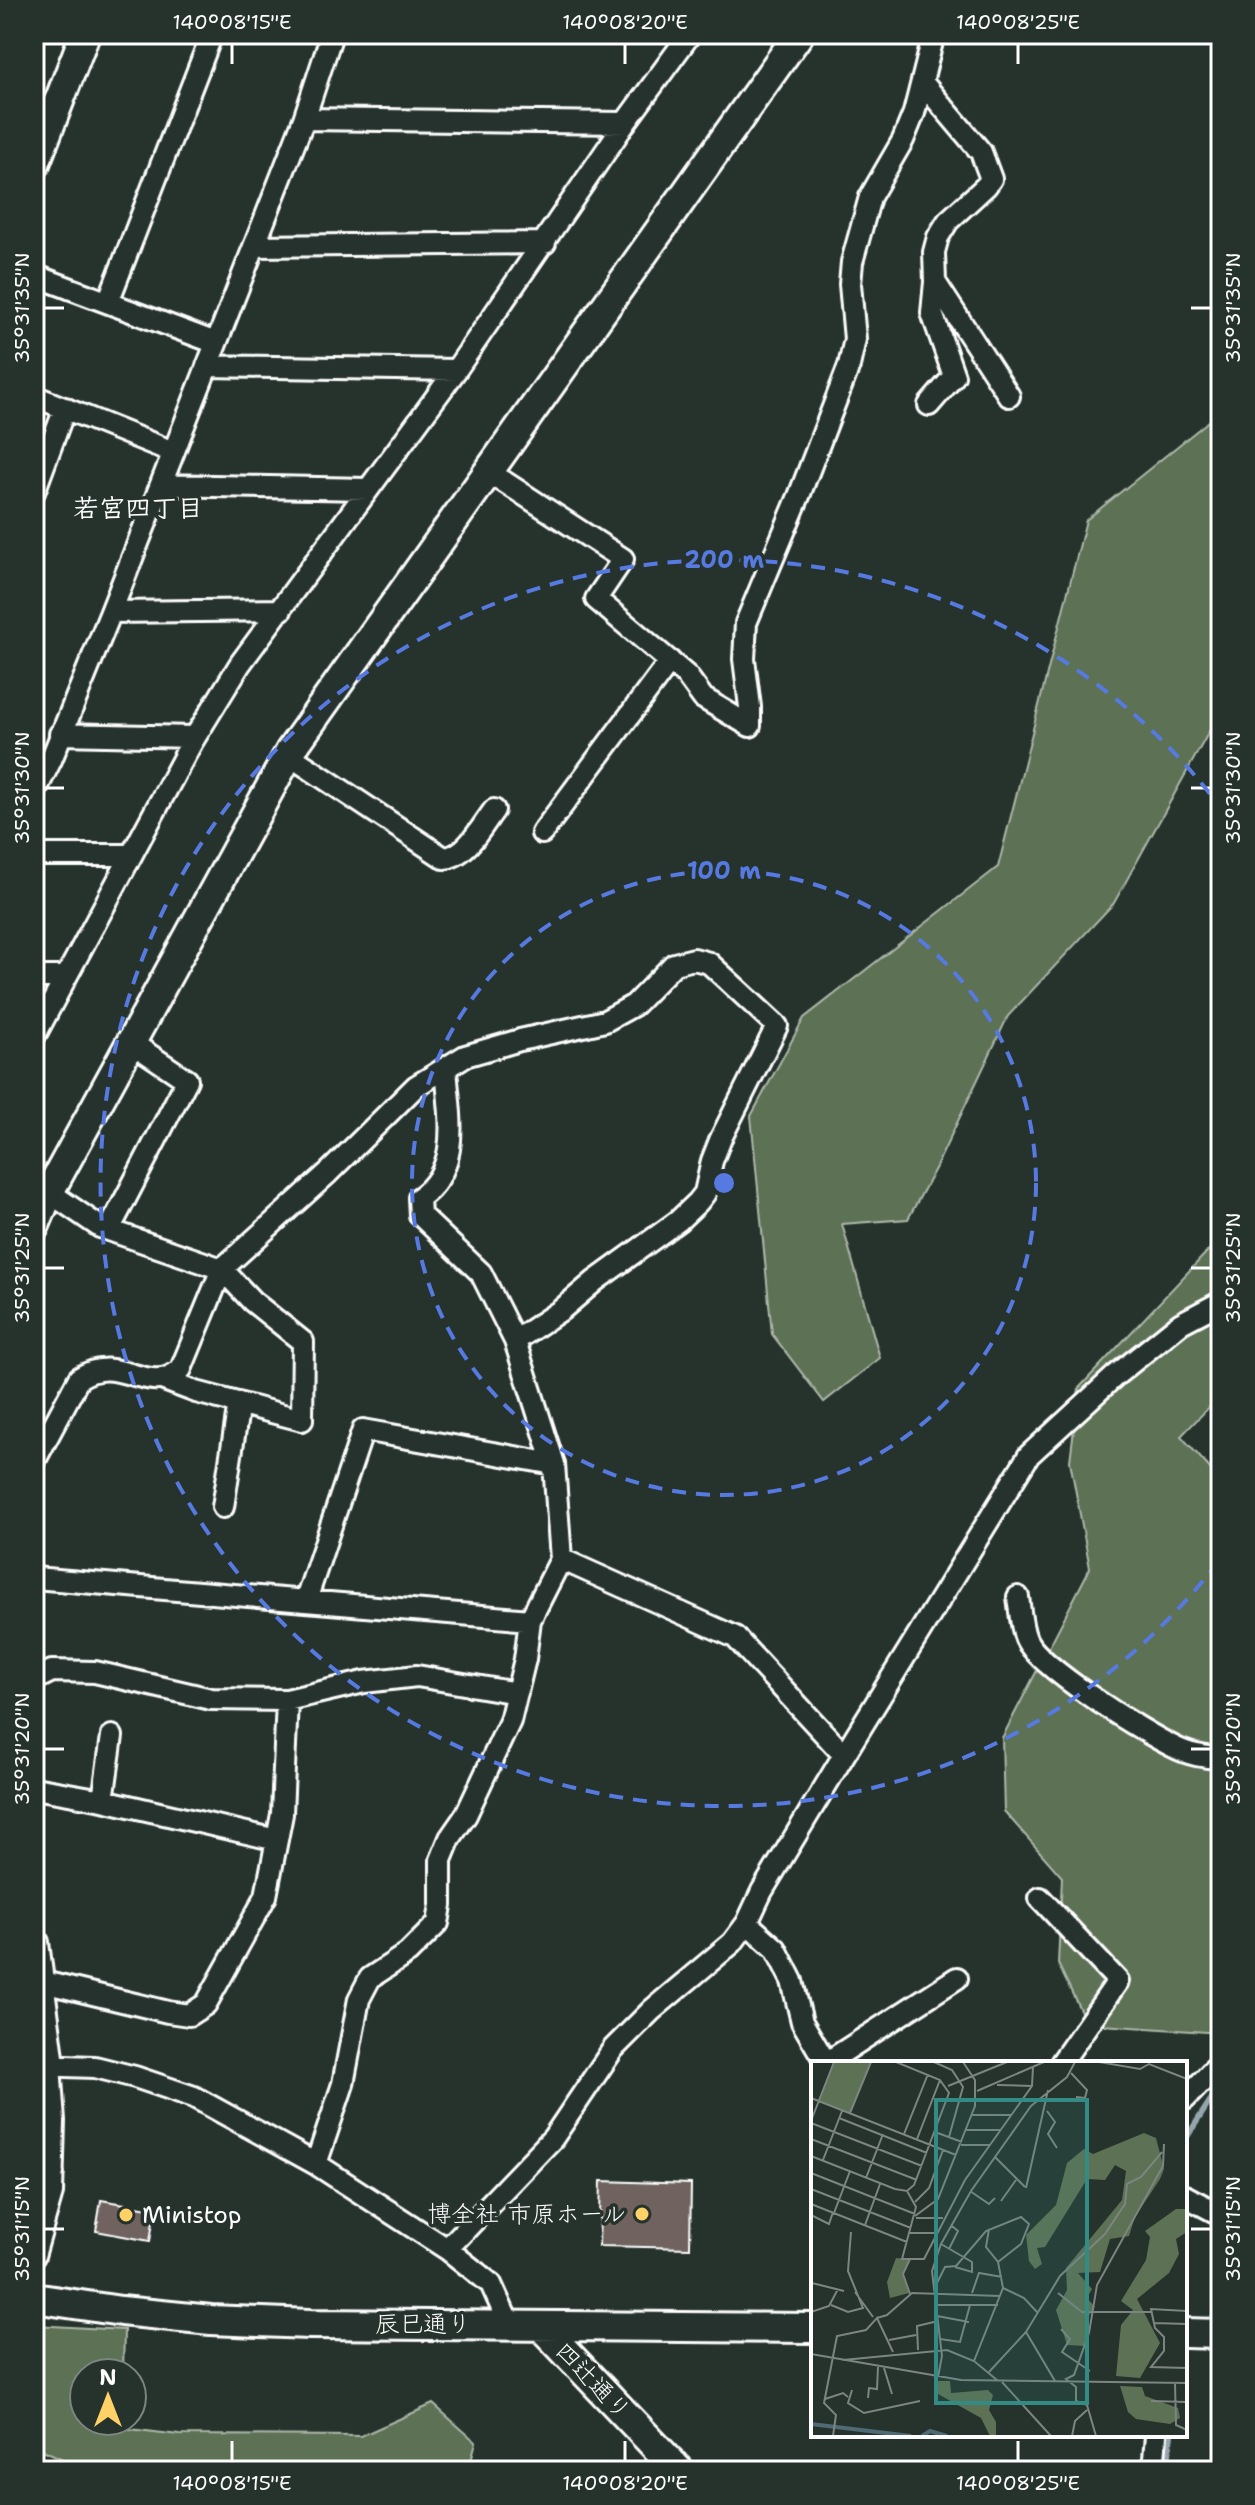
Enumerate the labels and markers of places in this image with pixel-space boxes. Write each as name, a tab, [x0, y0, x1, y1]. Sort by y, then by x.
centre of rings	[710, 1169, 738, 1197]
place label: 博全社 市原ホール	[427, 2198, 626, 2230]
place label: Ministop	[142, 2199, 241, 2231]
marker: 博全社 市原ホール	[633, 2205, 651, 2223]
marker: Ministop	[117, 2206, 135, 2224]

